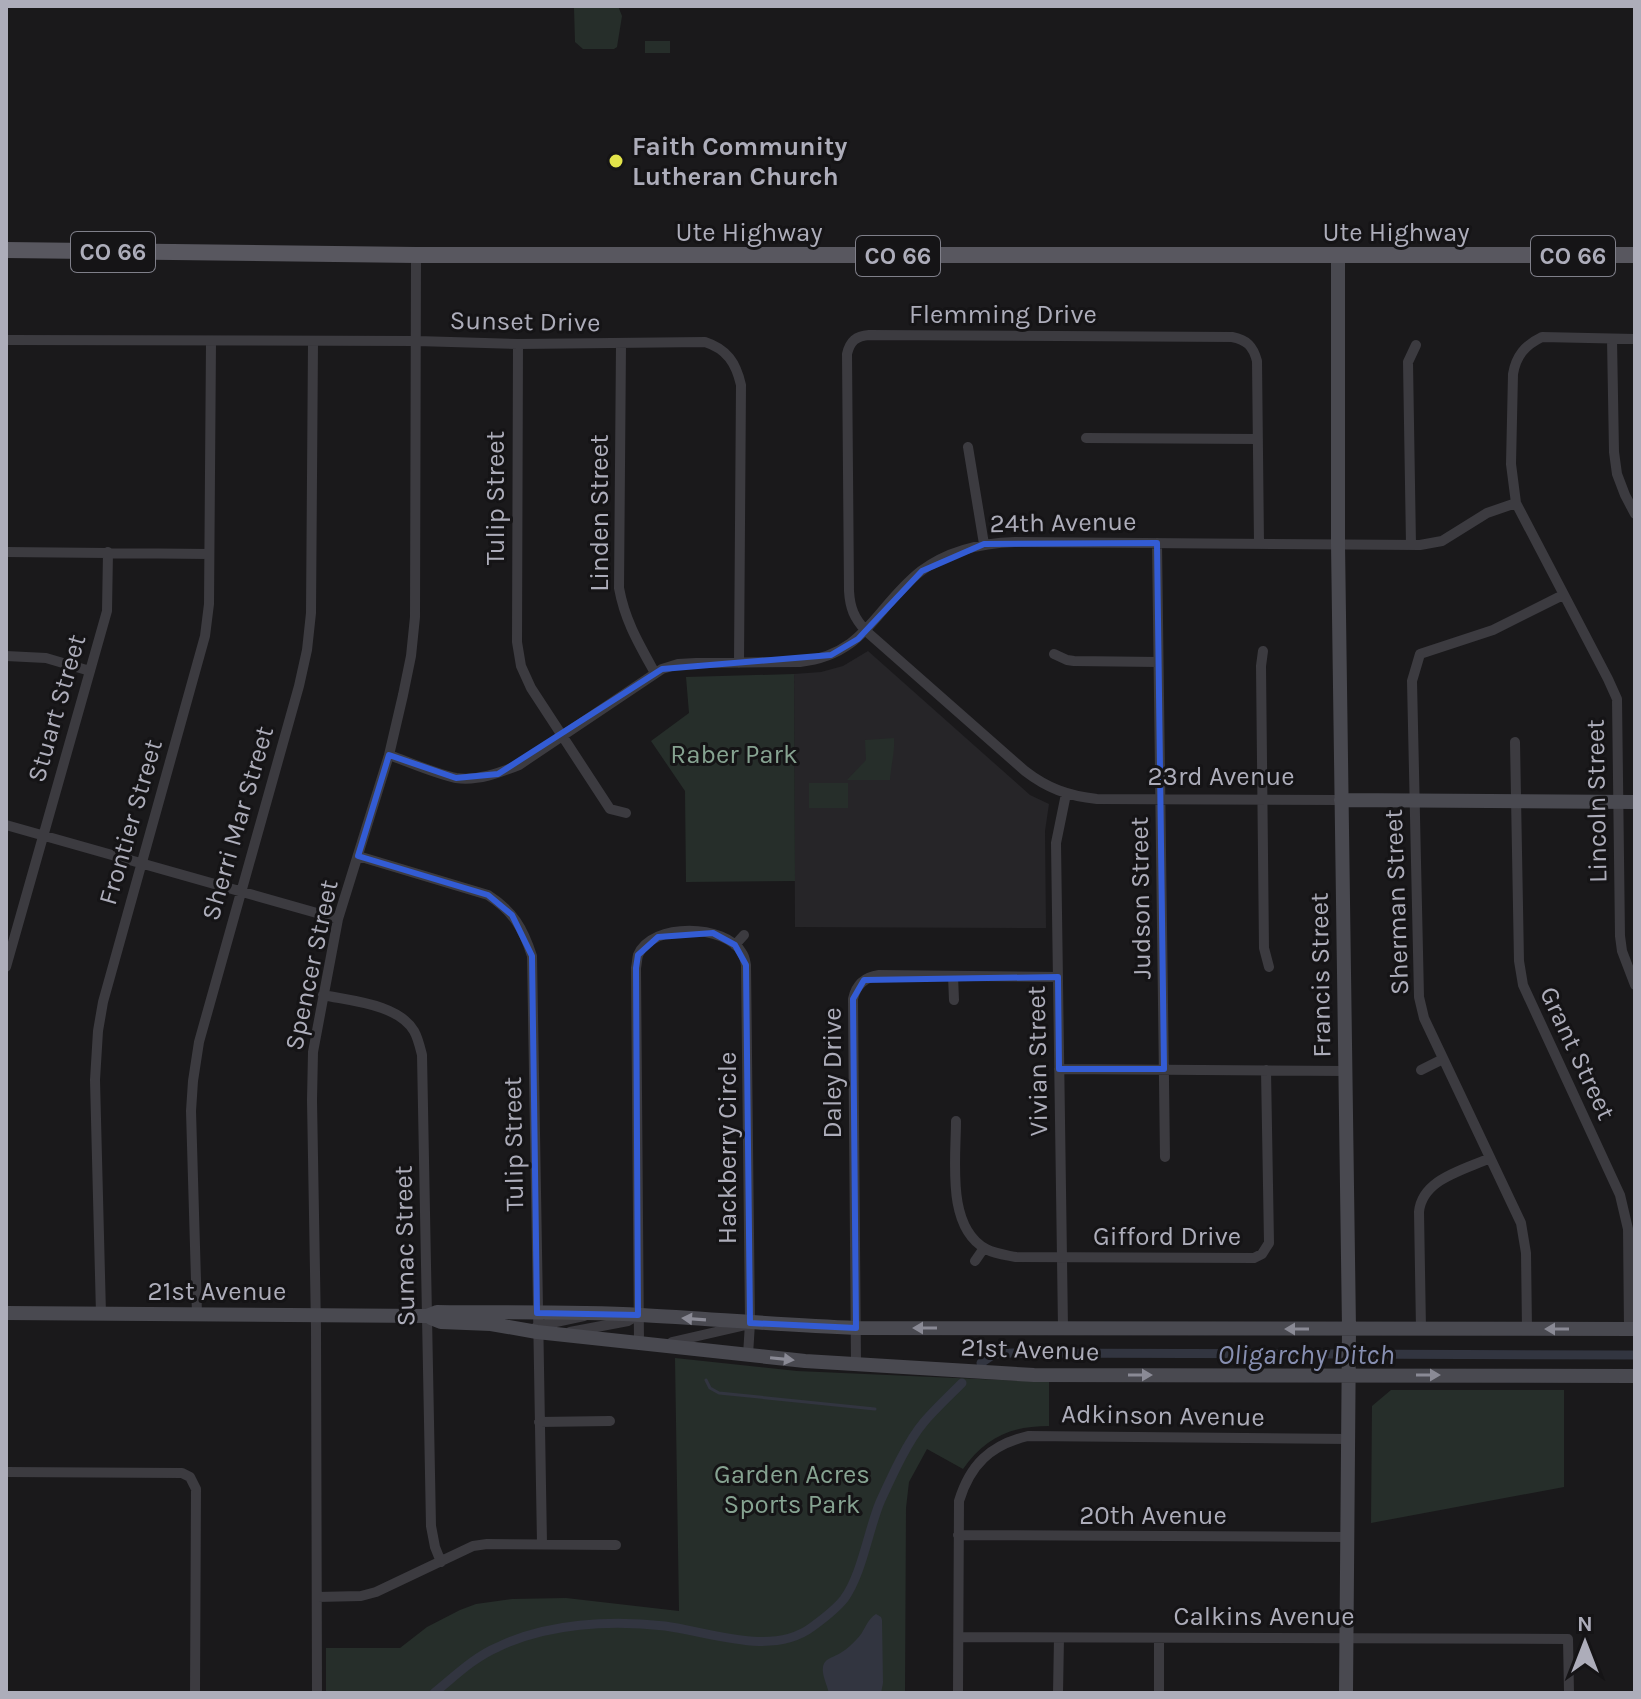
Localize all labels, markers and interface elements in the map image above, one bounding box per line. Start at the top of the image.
place label: Faith Community Lutheran Church [632,131,847,192]
marker: Faith Community Lutheran Church [607,152,625,170]
street label: Ute Highway [675,217,823,248]
street label: Ute Highway [1322,217,1470,248]
road number: CO 66 [71,232,155,272]
road number: CO 66 [856,236,940,276]
road number: CO 66 [1531,236,1615,276]
street label: Flemming Drive [909,299,1097,330]
street label: Sunset Drive [449,305,601,338]
street label: Tulip Street [480,430,511,565]
street label: Linden Street [584,434,615,592]
street label: 24th Avenue [989,506,1137,539]
street label: Stuart Street [21,630,92,786]
street label: Lincoln Street [1580,719,1613,883]
street label: Sherri Mar Street [195,722,280,924]
street label: Frontier Street [92,736,169,908]
park label: Raber Park [670,739,798,770]
street label: 23rd Avenue [1148,761,1294,792]
street label: Sherman Street [1378,808,1415,995]
street label: Judson Street [1124,816,1157,980]
street label: Spencer Street [278,877,345,1053]
street label: Francis Street [1304,892,1337,1058]
street label: Grant Street [1533,982,1622,1125]
street label: Vivian Street [1021,985,1054,1137]
street label: Daley Drive [817,1007,848,1139]
street label: Hackberry Circle [712,1052,743,1244]
street label: Tulip Street [497,1076,530,1212]
street label: Sumac Street [388,1165,421,1327]
street label: Gifford Drive [1093,1221,1241,1252]
street label: 21st Avenue [148,1276,286,1307]
one-way arrow [681,1312,706,1325]
one-way arrow [912,1322,937,1334]
one-way arrow [1284,1323,1309,1335]
one-way arrow [1544,1323,1569,1335]
street label: 21st Avenue [960,1332,1100,1367]
water label: Oligarchy Ditch [1217,1338,1395,1371]
one-way arrow [770,1352,795,1365]
one-way arrow [1128,1369,1153,1381]
one-way arrow [1416,1369,1441,1381]
street label: Adkinson Avenue [1061,1398,1265,1433]
park label: Garden Acres Sports Park [714,1459,870,1520]
street label: 20th Avenue [1079,1500,1227,1531]
street label: Calkins Avenue [1173,1601,1355,1632]
north arrow [1545,1603,1625,1683]
text: N [1577,1611,1593,1637]

